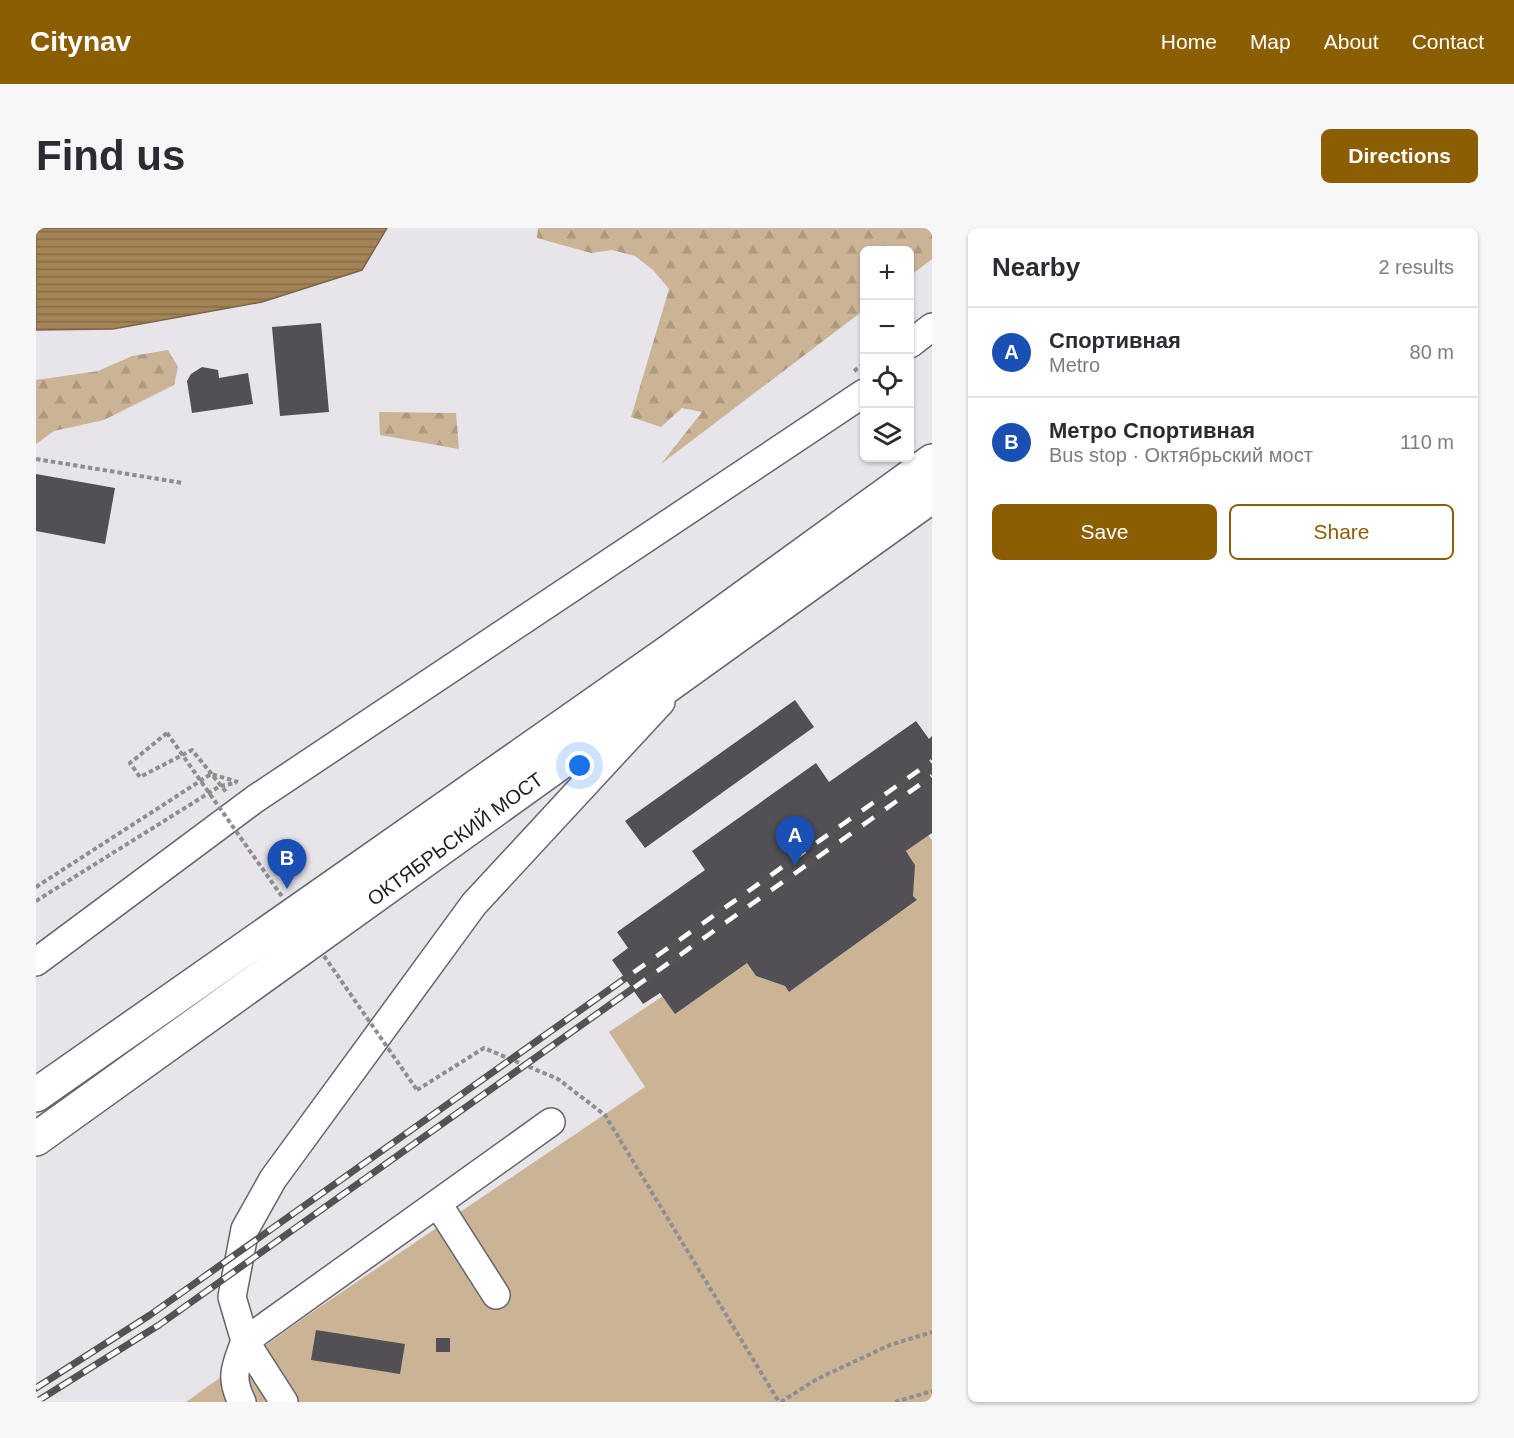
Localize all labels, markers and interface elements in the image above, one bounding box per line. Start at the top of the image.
text: Citynav [30,26,131,57]
text: Home [1161,30,1217,53]
text: Map [1250,30,1291,53]
text: About [1324,30,1379,53]
text: Contact [1412,30,1484,53]
button: Directions [1321,129,1478,183]
text: Find us [36,132,185,179]
map controls [860,246,914,462]
button: + [860,246,914,300]
text: Nearby [992,252,1080,282]
text: 2 results [1378,256,1454,278]
button: − [860,300,914,354]
text: Спортивная [1049,328,1181,353]
text: A [1004,341,1019,363]
text: 80 m [1410,341,1454,363]
button: locate [860,354,914,408]
text: Metro [1049,354,1100,376]
button: layers [860,408,914,462]
text: Метро Спортивная [1049,418,1255,443]
text: B [1004,431,1019,453]
text: 110 m [1400,431,1454,453]
text: Bus stop · Октябрьский мост [1049,444,1313,466]
button: Save [992,504,1217,560]
button: Share [1229,504,1454,560]
your location [565,751,594,780]
street label: ОКТЯБРЬСКИЙ МОСТ [363,767,547,910]
pin: A [776,816,814,866]
pin: B [268,840,306,889]

